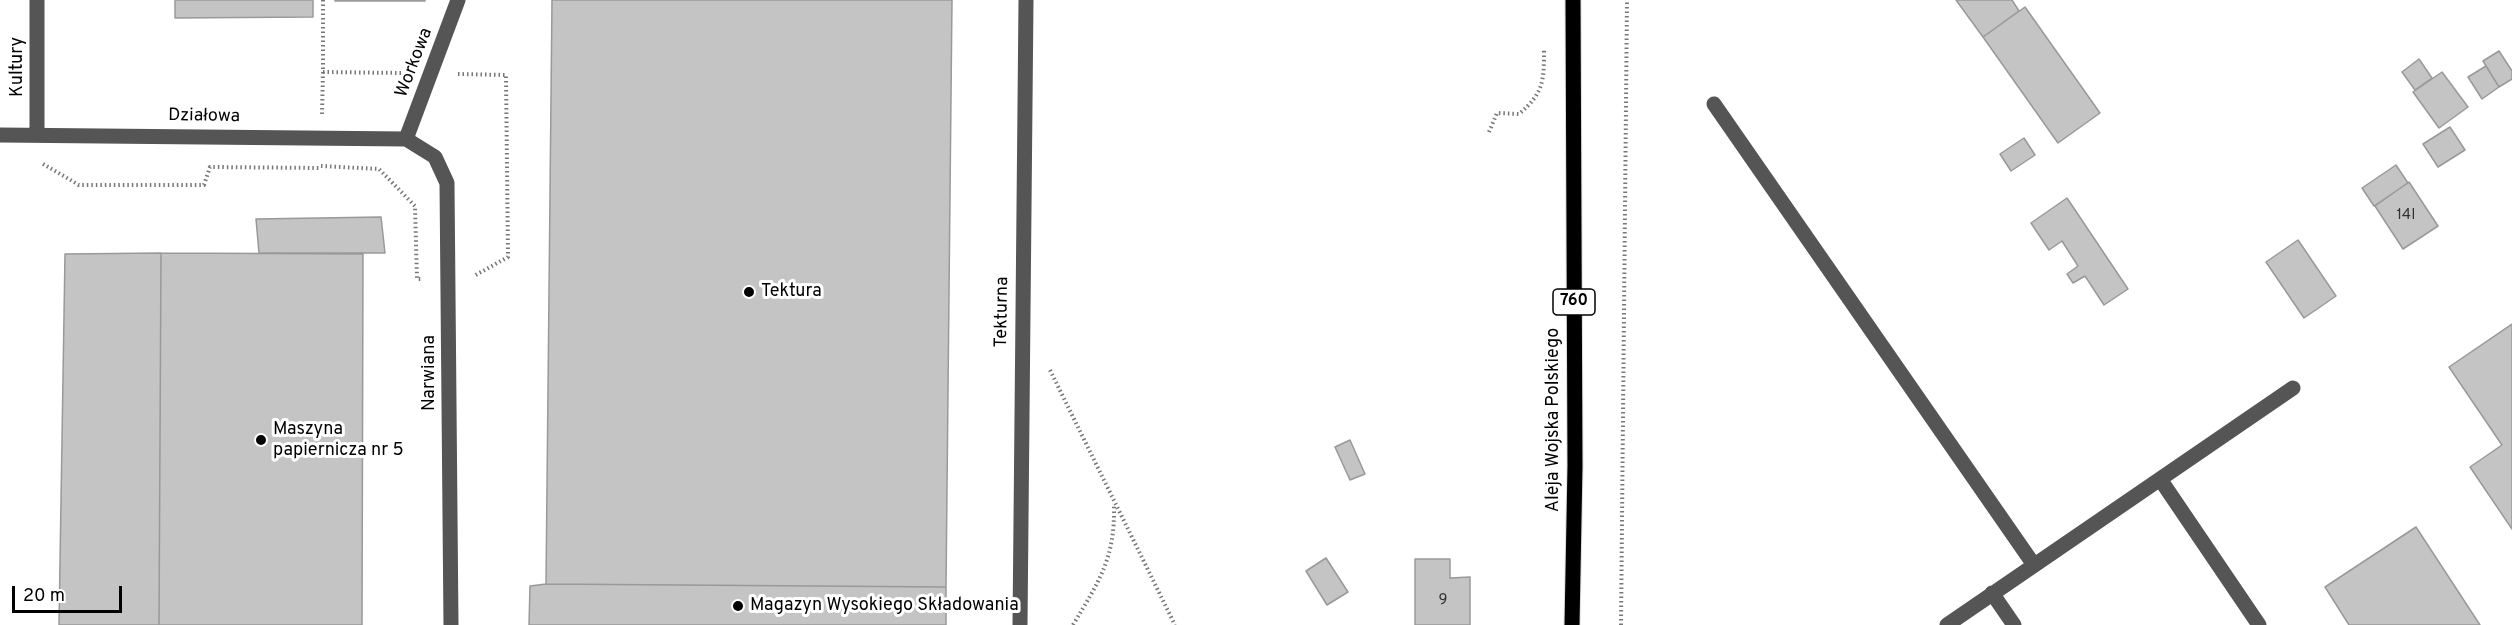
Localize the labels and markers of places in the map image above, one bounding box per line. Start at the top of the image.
place label: Tektura [761,281,822,303]
marker: Tektura [742,285,756,299]
place label: Maszyna papiernicza nr 5 [273,419,404,462]
marker: Maszyna papiernicza nr 5 [254,433,268,447]
place label: Magazyn Wysokiego Składowania [750,595,1019,617]
marker: Magazyn Wysokiego Składowania [731,599,745,613]

